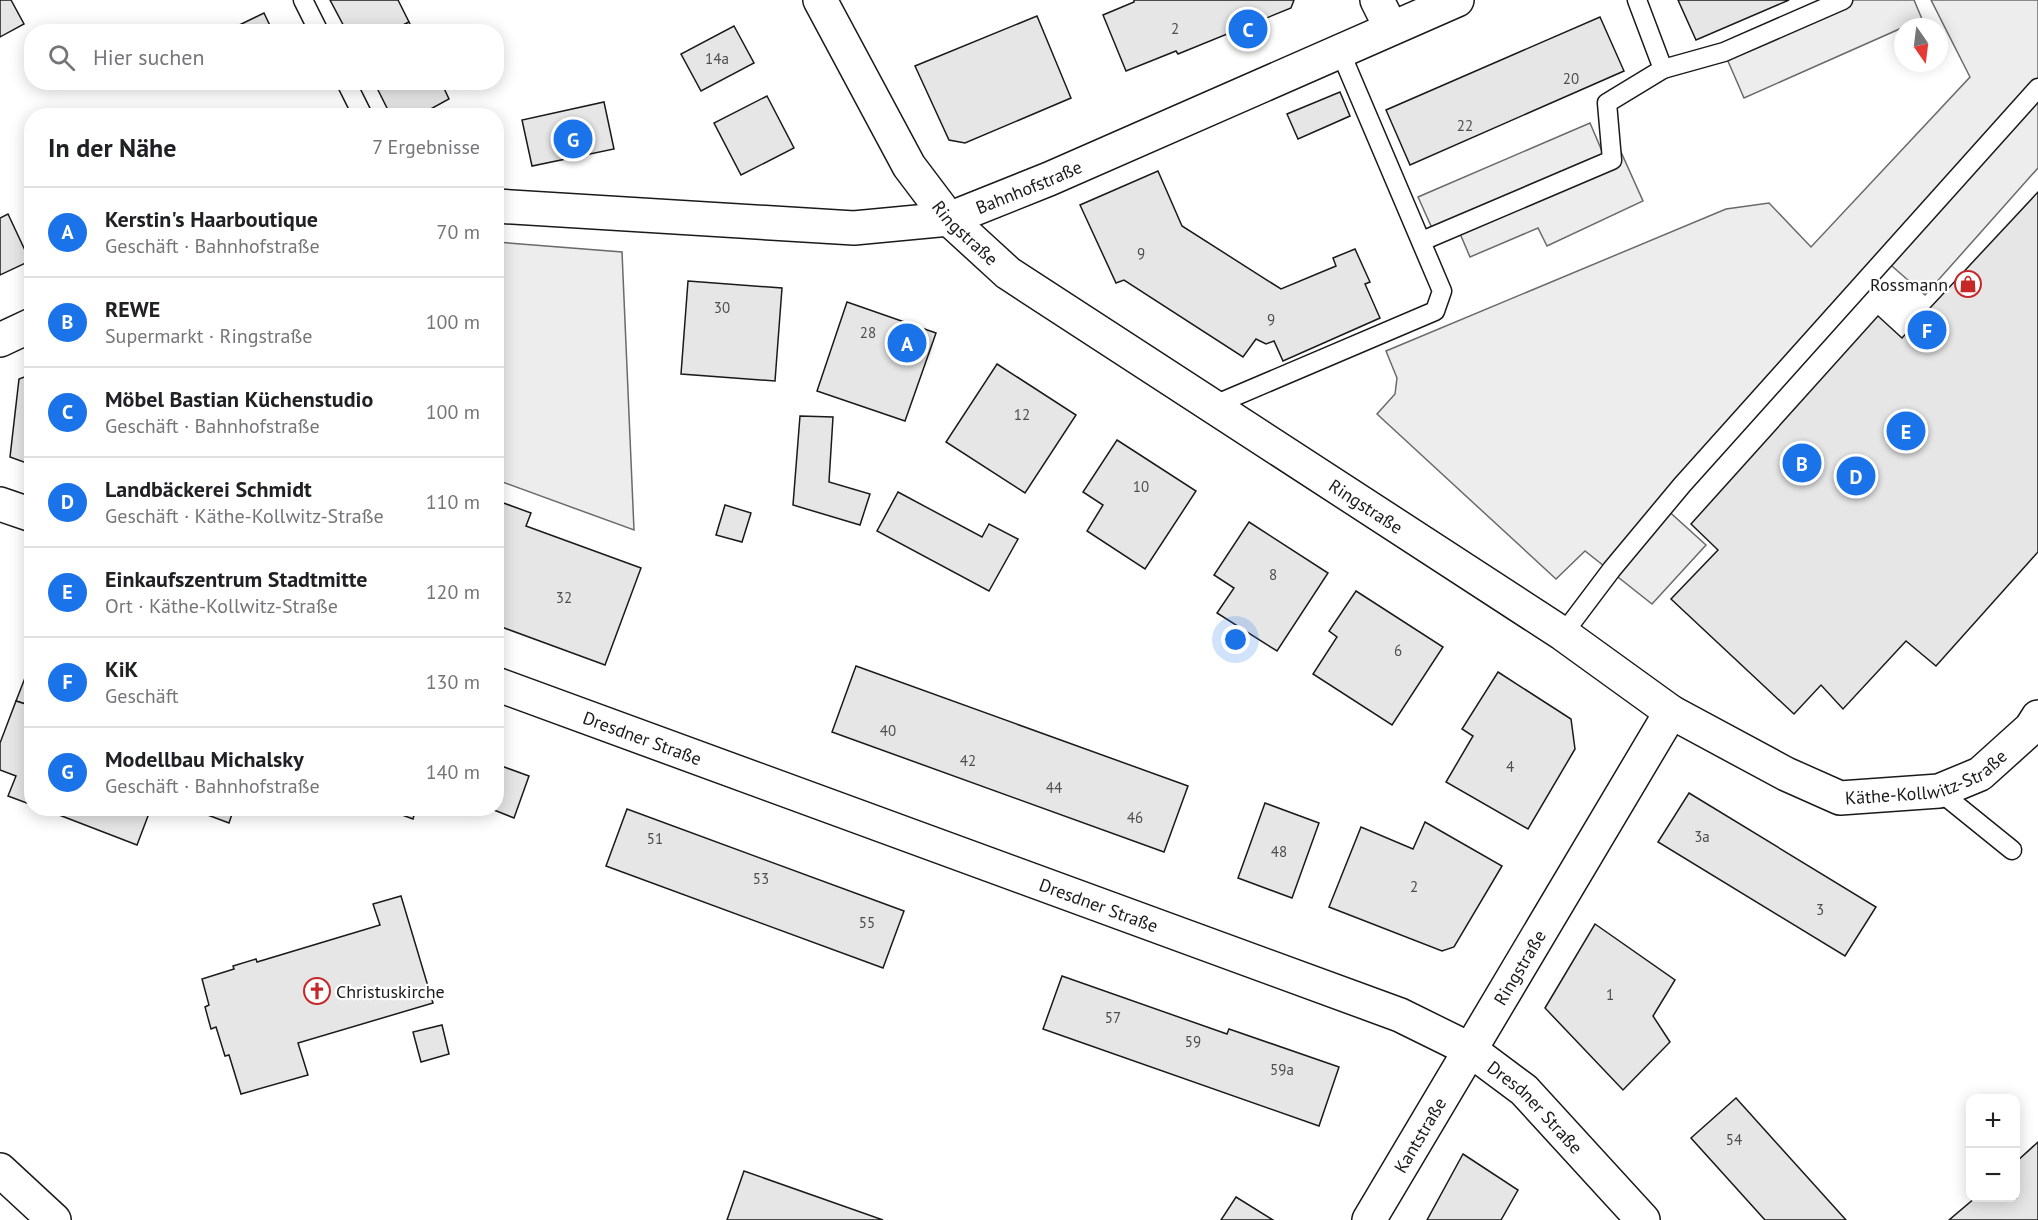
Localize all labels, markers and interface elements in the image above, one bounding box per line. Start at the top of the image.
pin: C [1228,6,1268,51]
north arrow [1894,18,1948,72]
house number: 2 [1171,19,1179,38]
search box [24,24,504,90]
icon: search [45,41,78,74]
text: Hier suchen [93,43,205,71]
house number: 14a [705,49,729,68]
house number: 20 [1563,69,1579,88]
pin: G [554,116,592,162]
house number: 22 [1457,116,1473,135]
text: In der Nähe [48,131,176,164]
text: 7 Ergebnisse [372,134,480,160]
street label: Bahnhofstraße [972,155,1085,219]
street label: Ringstraße [927,196,1003,270]
text: Kerstin's Haarboutique [105,205,318,233]
text: A [61,219,74,245]
text: 70 m [437,219,480,245]
text: Geschäft · Bahnhofstraße [105,233,320,259]
house number: 9 [1137,244,1145,263]
shop icon: Rossmann [1953,269,1983,299]
place label: Rossmann [1870,273,1948,296]
text: REWE [105,295,160,323]
house number: 30 [714,298,730,317]
pin: F [1908,308,1946,352]
text: B [62,309,73,335]
text: 100 m [426,309,480,335]
house number: 9 [1267,310,1275,329]
pin: A [888,320,926,366]
text: Supermarkt · Ringstraße [105,323,312,349]
house number: 28 [860,323,876,342]
text: Möbel Bastian Küchenstudio [105,385,373,413]
text: C [62,399,73,425]
text: 100 m [426,399,480,425]
house number: 12 [1014,405,1030,424]
pin: E [1886,408,1926,454]
text: Geschäft · Bahnhofstraße [105,413,320,439]
pin: B [1782,440,1822,486]
pin: D [1836,454,1876,498]
street label: Ringstraße [1325,474,1407,538]
text: Landbäckerei Schmidt [105,475,312,503]
house number: 10 [1133,477,1149,496]
text: D [61,489,74,515]
text: 110 m [426,489,480,515]
text: Geschäft · Käthe-Kollwitz-Straße [105,503,384,529]
text: Einkaufszentrum Stadtmitte [105,565,368,593]
house number: 8 [1269,565,1277,584]
text: E [62,579,73,605]
text: 120 m [426,579,480,605]
house number: 32 [556,588,572,607]
text: Ort · Käthe-Kollwitz-Straße [105,593,338,619]
your location [1221,625,1250,654]
house number: 6 [1394,641,1402,660]
text: KiK [105,655,138,683]
text: F [62,669,73,695]
text: 130 m [426,669,480,695]
text: Geschäft [105,683,179,709]
street label: Dresdner Straße [580,705,705,770]
house number: 40 [880,721,896,740]
street label: Käthe-Kollwitz-Straße [1844,744,2011,809]
text: Modellbau Michalsky [105,745,304,773]
house number: 42 [960,751,976,770]
house number: 4 [1506,757,1514,776]
text: G [61,759,74,785]
text: 140 m [426,759,480,785]
text: Geschäft · Bahnhofstraße [105,773,320,799]
house number: 44 [1046,778,1062,797]
house number: 46 [1127,808,1143,827]
house number: 3a [1694,827,1710,846]
house number: 51 [647,829,663,848]
house number: 48 [1271,842,1287,861]
house number: 53 [753,869,769,888]
street label: Dresdner Straße [1036,872,1161,937]
house number: 2 [1410,877,1418,896]
house number: 3 [1816,900,1824,919]
house number: 55 [859,913,875,932]
street label: Ringstraße [1488,925,1550,1009]
church icon: Christuskirche [302,976,332,1006]
place label: Christuskirche [336,980,445,1003]
house number: 1 [1606,985,1614,1004]
house number: 57 [1105,1008,1121,1027]
house number: 59 [1185,1032,1201,1051]
street label: Dresdner Straße [1483,1055,1588,1158]
house number: 59a [1270,1060,1294,1079]
street label: Kantstraße [1388,1093,1451,1177]
map controls [1966,1094,2020,1202]
button: + [1966,1094,2020,1148]
house number: 54 [1726,1130,1742,1149]
button: − [1966,1148,2020,1202]

